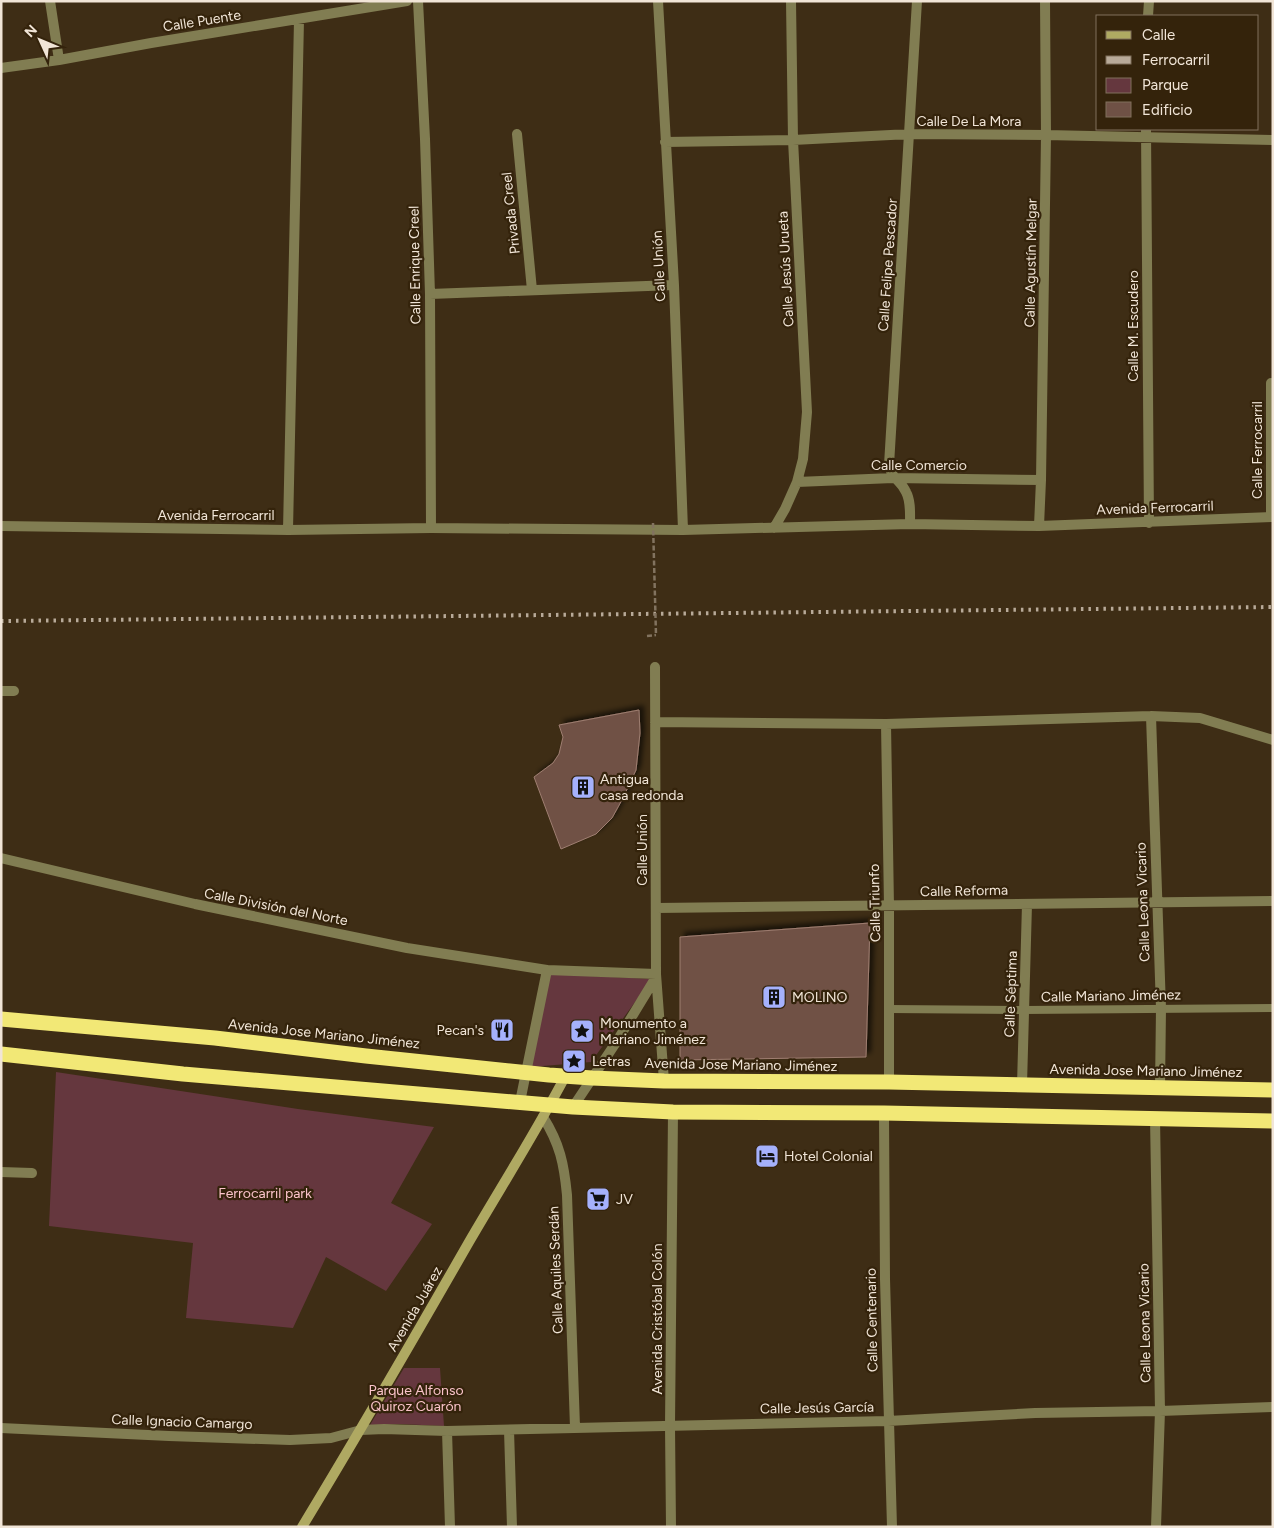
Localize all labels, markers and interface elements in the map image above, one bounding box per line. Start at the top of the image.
street label: Calle Puente [162,6,243,36]
north arrow [15,15,65,65]
legend [1096,15,1259,130]
text: N [21,22,41,41]
text: Calle [1142,26,1175,44]
text: Ferrocarril [1142,51,1210,69]
text: Parque [1142,76,1189,94]
text: Edificio [1142,101,1193,119]
street label: Calle De La Mora [917,113,1021,130]
street label: Privada Creel [498,171,524,255]
street label: Calle Felipe Pescador [875,198,901,332]
street label: Calle Agustín Melgar [1021,198,1041,328]
street label: Calle Enrique Creel [405,205,425,325]
street label: Calle Jesús Urueta [774,211,798,327]
street label: Calle Unión [649,230,669,302]
street label: Calle M. Escudero [1125,270,1142,382]
street label: Calle Ferrocarril [1249,401,1266,499]
street label: Calle Comercio [871,457,967,474]
street label: Avenida Ferrocarril [1096,497,1214,519]
street label: Avenida Ferrocarril [157,507,275,524]
place label: Antigua casa redonda [600,771,684,804]
building icon: Antigua casa redonda [570,774,596,800]
street label: Calle Unión [634,814,651,886]
street label: Calle Leona Vicario [1132,842,1154,962]
street label: Calle Triunfo [866,864,884,942]
street label: Calle Reforma [920,882,1008,900]
street label: Calle División del Norte [203,885,350,929]
street label: Calle Séptima [1001,950,1021,1038]
building icon: MOLINO [761,984,787,1010]
street label: Calle Mariano Jiménez [1041,986,1181,1006]
place label: MOLINO [792,989,848,1006]
street label: Avenida Jose Mariano Jiménez [227,1015,421,1053]
place label: Monumento a Mariano Jiménez [600,1015,706,1048]
restaurant icon: Pecan's [489,1017,515,1043]
place icon: Monumento a Mariano Jiménez [569,1018,595,1044]
place label: Pecan's [437,1022,484,1039]
place icon: Letras [561,1048,587,1074]
place label: Letras [592,1053,631,1070]
street label: Avenida Jose Mariano Jiménez [644,1055,838,1075]
street label: Avenida Jose Mariano Jiménez [1049,1061,1243,1081]
hotel icon: Hotel Colonial [754,1143,780,1169]
place label: Hotel Colonial [784,1148,873,1165]
park label: Ferrocarril park [218,1185,312,1202]
supermarket icon: JV [585,1186,611,1212]
place label: JV [616,1191,633,1208]
street label: Calle Aquiles Serdán [545,1206,567,1334]
street label: Avenida Cristóbal Colón [649,1243,666,1395]
street label: Avenida Juárez [384,1263,446,1355]
street label: Calle Leona Vicario [1135,1263,1155,1383]
street label: Calle Centenario [863,1268,881,1372]
park label: Parque Alfonso Quiroz Cuarón [368,1382,464,1415]
street label: Calle Jesús García [760,1399,874,1417]
street label: Calle Ignacio Camargo [111,1411,253,1433]

